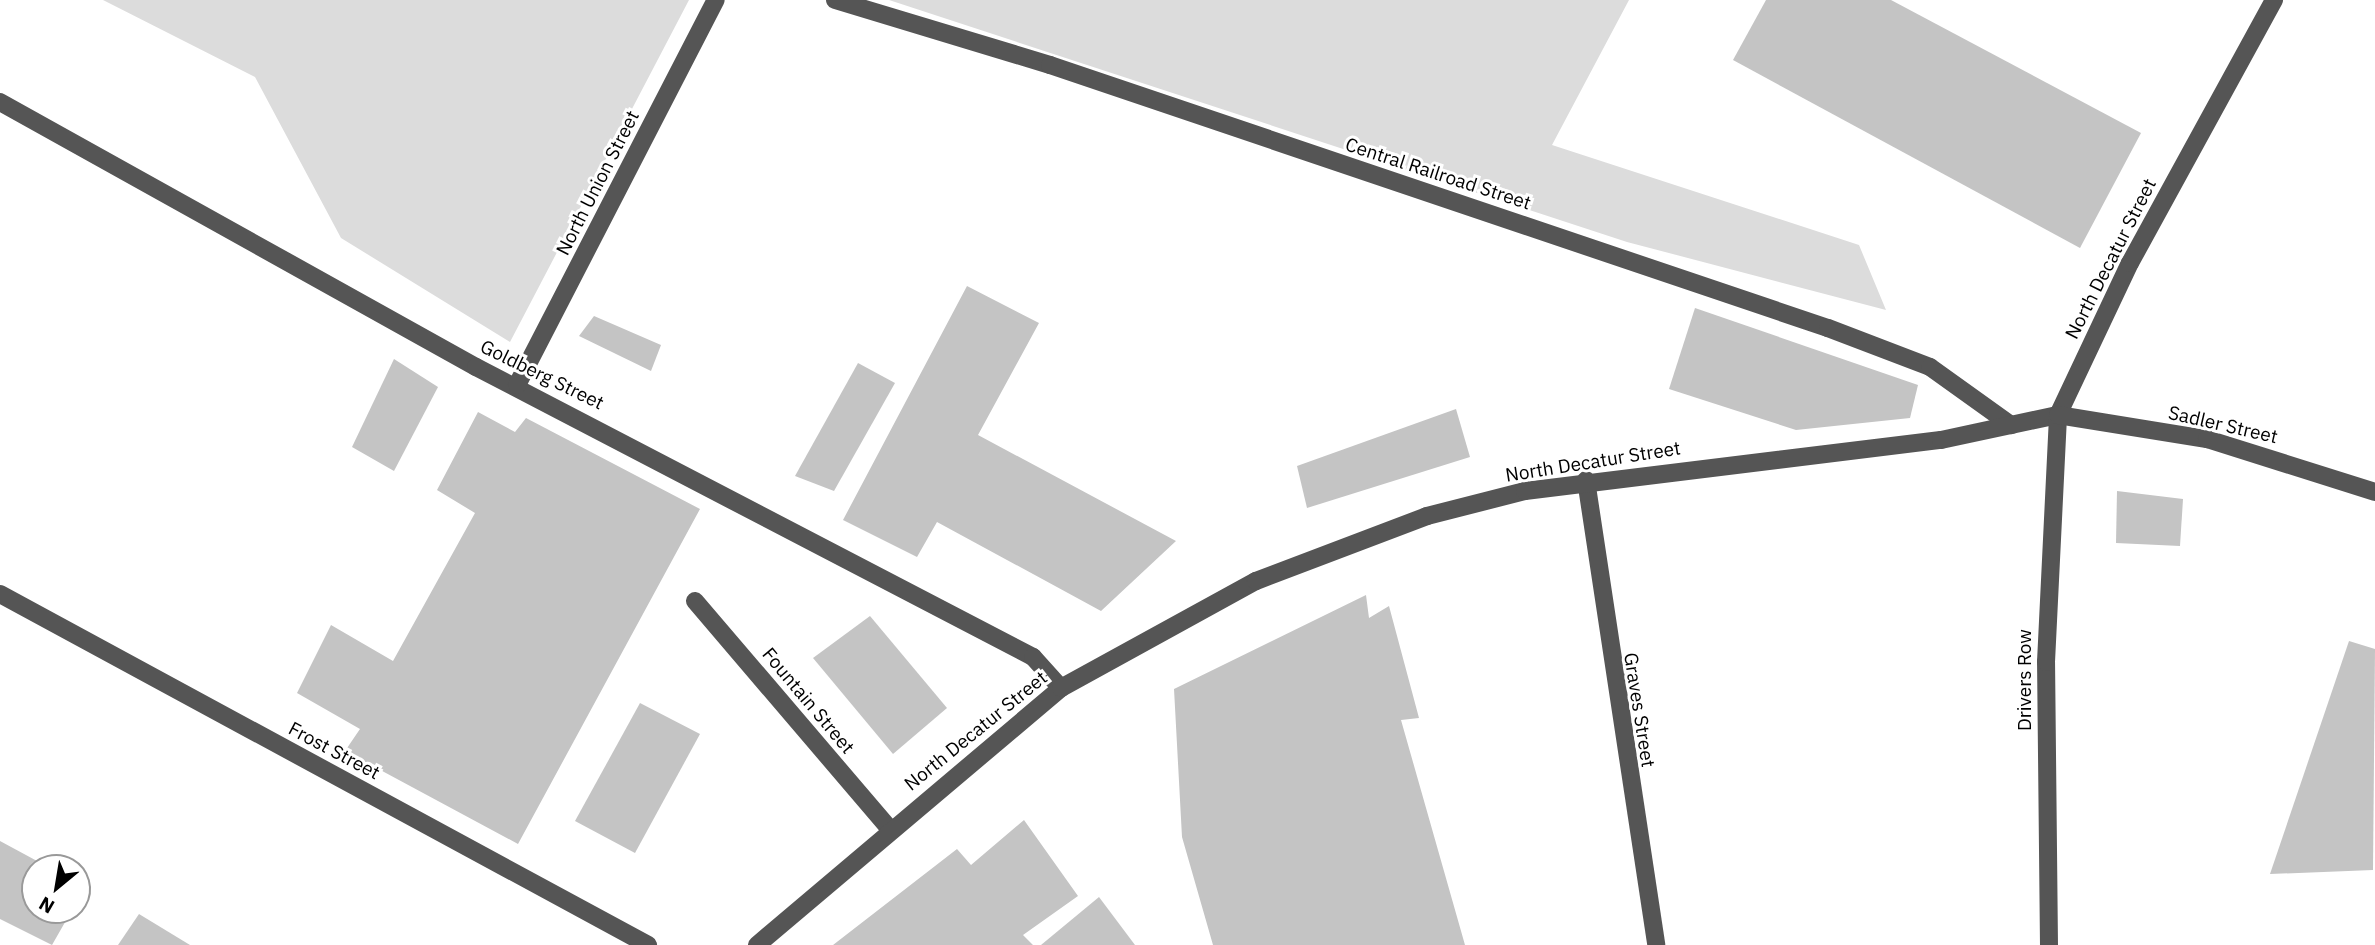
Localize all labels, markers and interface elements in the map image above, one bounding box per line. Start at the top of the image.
street label: North Union Street [552,107,644,259]
street label: Central Railroad Street [1342,133,1534,215]
street label: North Decatur Street [2061,175,2161,343]
street label: Goldberg Street [476,335,608,415]
street label: Sadler Street [2166,401,2280,449]
street label: North Decatur Street [1504,437,1682,487]
street label: Drivers Row [2014,629,2036,731]
street label: Fountain Street [757,643,859,759]
street label: Graves Street [1619,651,1659,769]
street label: North Decatur Street [900,666,1052,796]
street label: Frost Street [284,717,384,785]
north arrow [21,854,91,924]
text: N [35,892,58,919]

